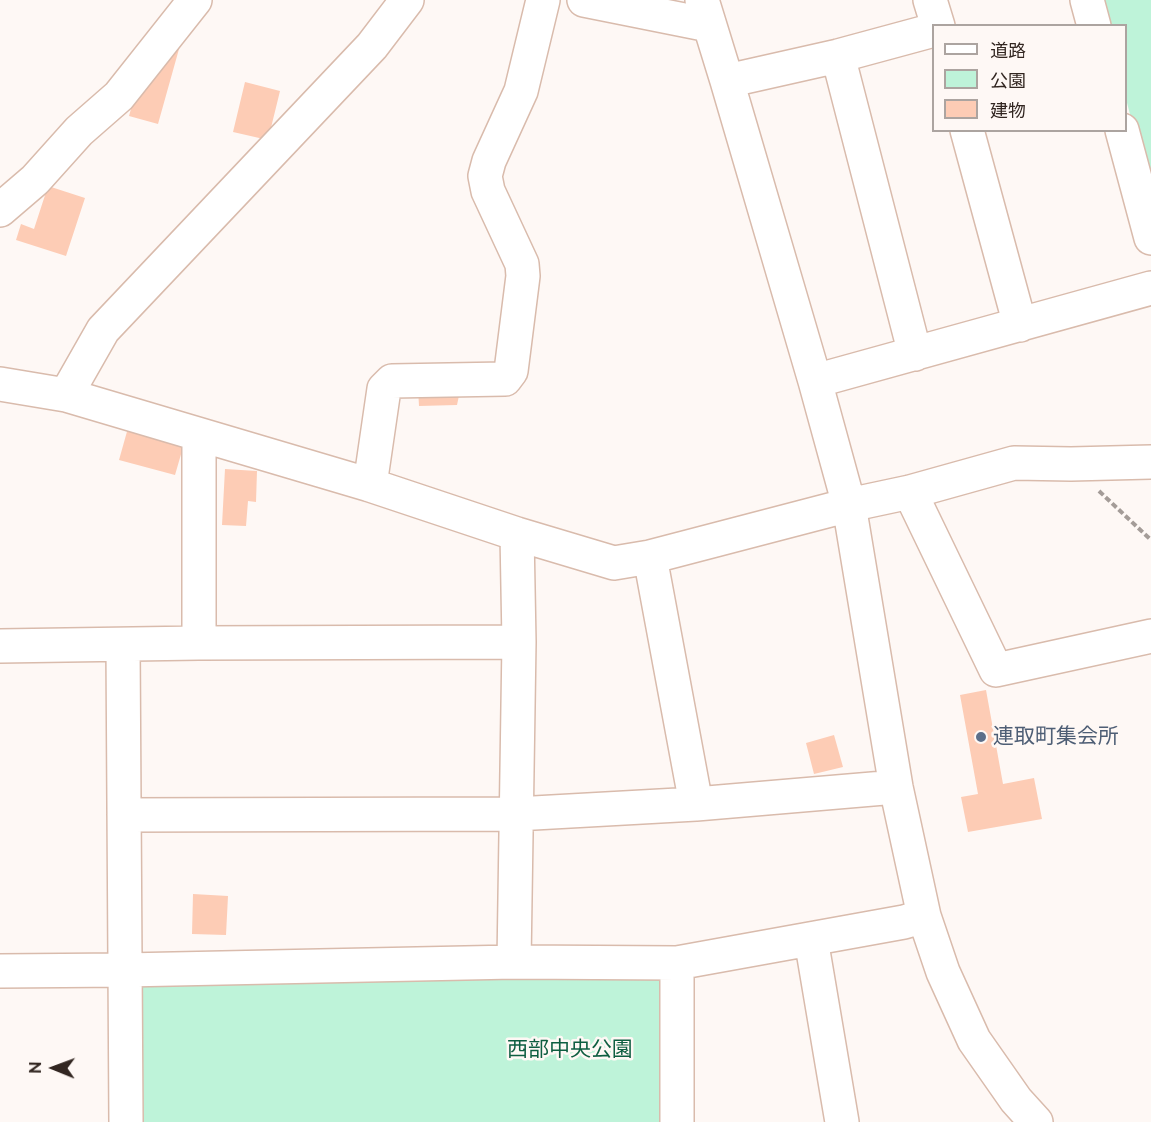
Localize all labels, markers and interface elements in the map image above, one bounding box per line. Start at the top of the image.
legend [932,24,1127,132]
text: 道路 [990,40,1026,61]
text: 公園 [990,70,1026,91]
text: 建物 [990,100,1026,121]
place label: 連取町集会所 [993,724,1119,750]
marker: 連取町集会所 [974,730,988,744]
park label: 西部中央公園 [507,1037,633,1063]
north arrow [24,1038,84,1098]
text: N [26,1061,45,1074]

